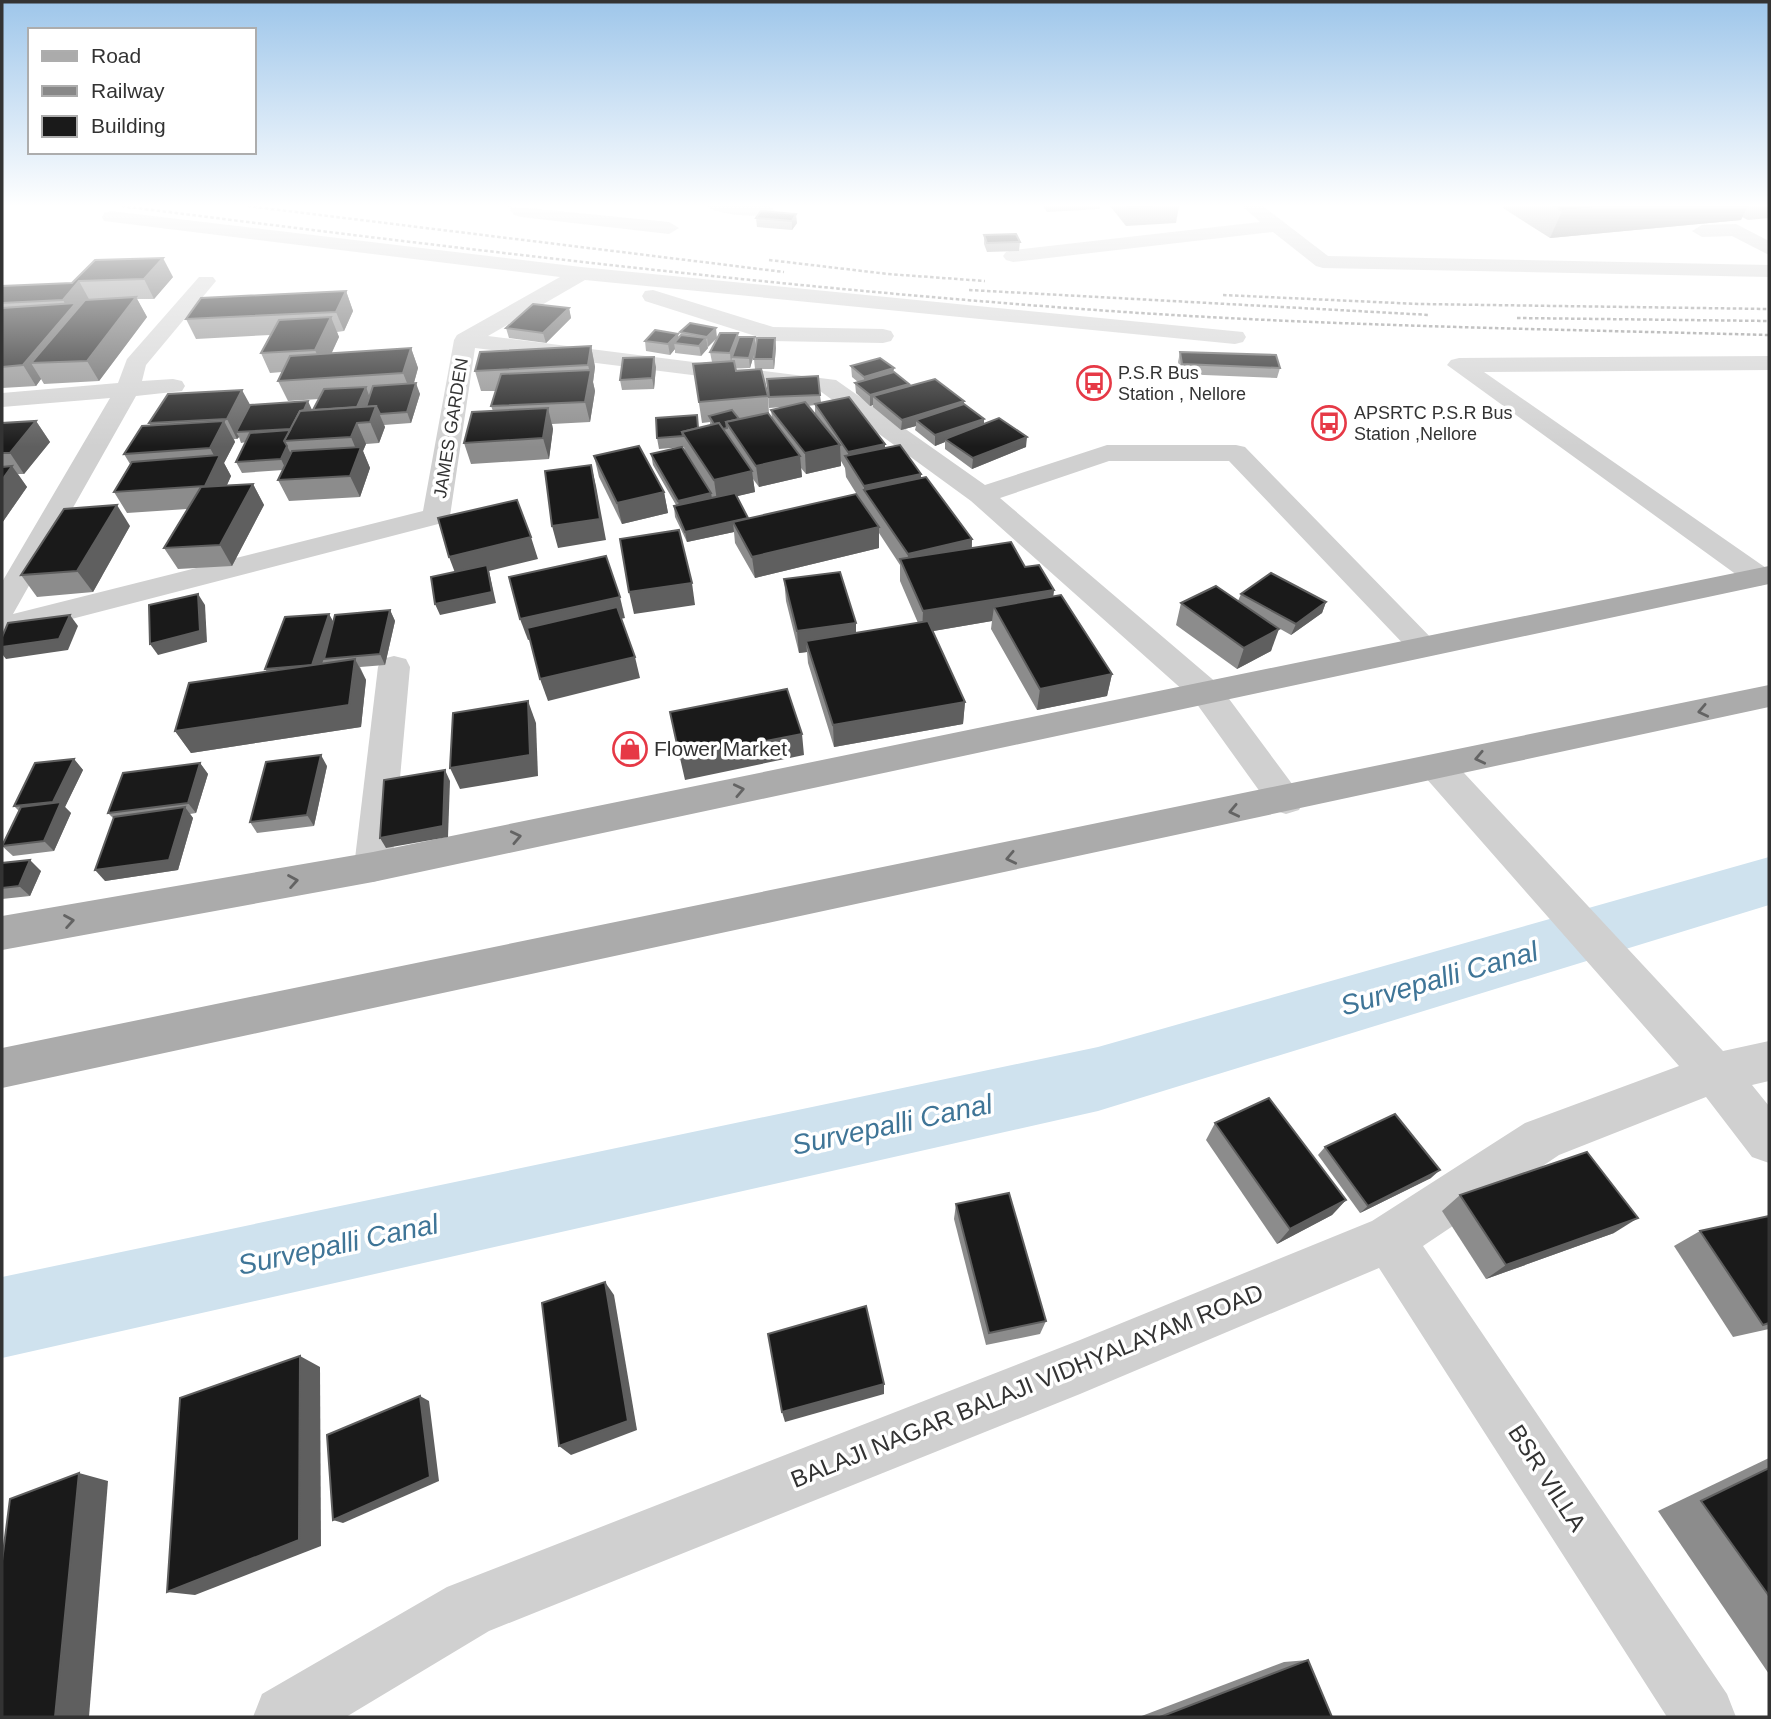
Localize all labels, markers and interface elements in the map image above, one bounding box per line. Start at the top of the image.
legend [28,28,256,154]
text: Road [91,44,141,67]
text: Railway [91,79,165,102]
text: Building [91,114,166,137]
street label: JAMES GARDEN [430,356,472,500]
place label: P.S.R Bus Station , Nellore [1118,363,1246,404]
bus stop icon: P.S.R Bus Station , Nellore [1075,364,1113,402]
place label: APSRTC P.S.R Bus Station ,Nellore [1354,403,1512,444]
bus stop icon: APSRTC P.S.R Bus Station ,Nellore [1310,404,1348,442]
one-way arrow [1697,702,1709,717]
shop icon: Flower Market [611,730,649,768]
place label: Flower Market [654,737,787,760]
one-way arrow [1474,750,1486,765]
one-way arrow [733,783,745,798]
one-way arrow [1228,803,1240,818]
one-way arrow [510,830,522,845]
one-way arrow [1005,849,1017,864]
one-way arrow [287,874,299,889]
one-way arrow [63,914,75,929]
water label: Survepalli Canal [1337,935,1542,1021]
water label: Survepalli Canal [789,1088,996,1161]
water label: Survepalli Canal [235,1208,442,1281]
street label: BALAJI NAGAR BALAJI VIDHYALAYAM ROAD [787,1278,1267,1493]
street label: BSR VILLA [1503,1419,1592,1536]

